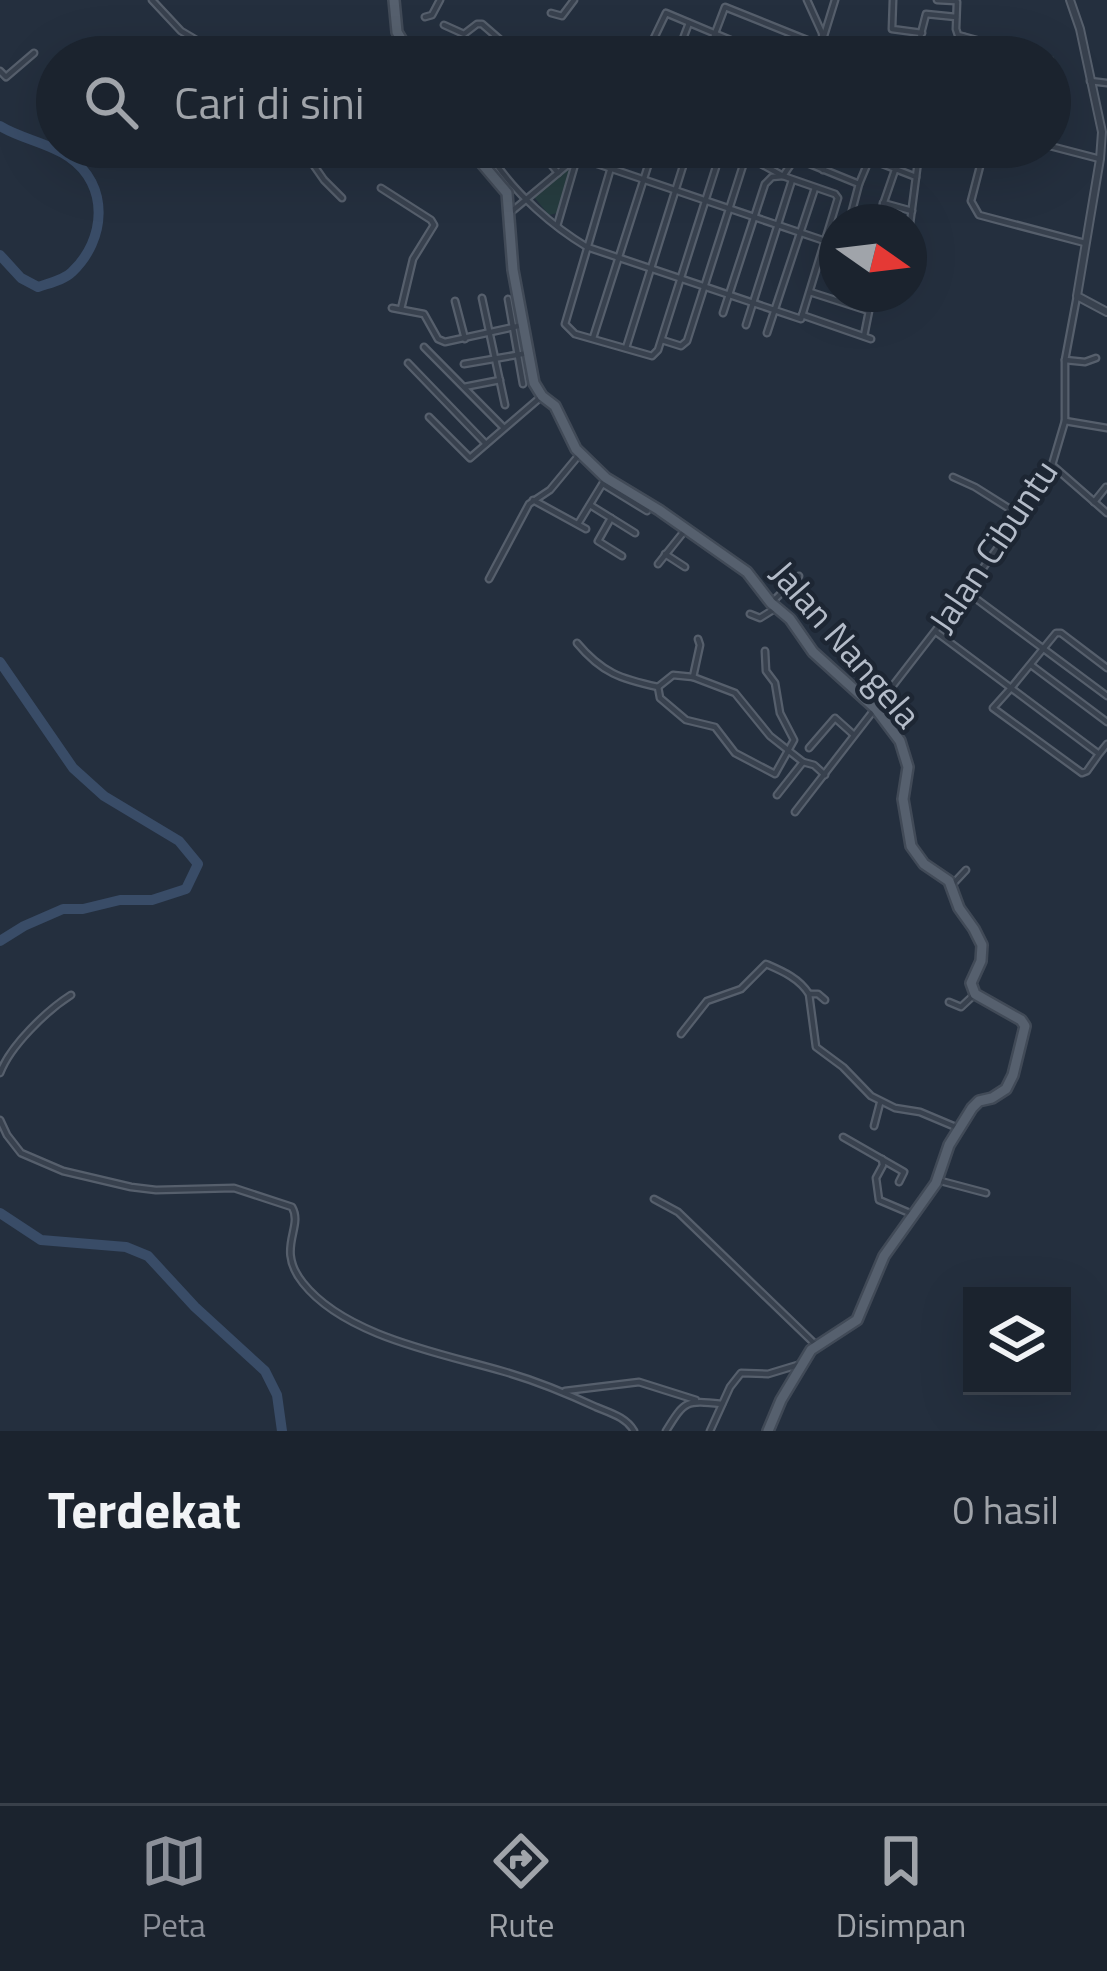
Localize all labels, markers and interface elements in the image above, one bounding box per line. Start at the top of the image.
search box [36,36,1071,168]
text: Cari di sini [174,68,365,136]
icon: search [78,69,144,135]
north arrow [819,204,927,312]
street label: Jalan Cibuntu [914,448,1071,643]
street label: Jalan Nangela [758,548,935,740]
map controls [963,1287,1071,1395]
button: layers [963,1287,1071,1395]
text: Terdekat [48,1470,241,1548]
text: 0 hasil [952,1480,1059,1539]
tab: Peta [141,1828,207,1950]
tab: Rute [488,1828,554,1950]
tab: Disimpan [836,1828,966,1950]

